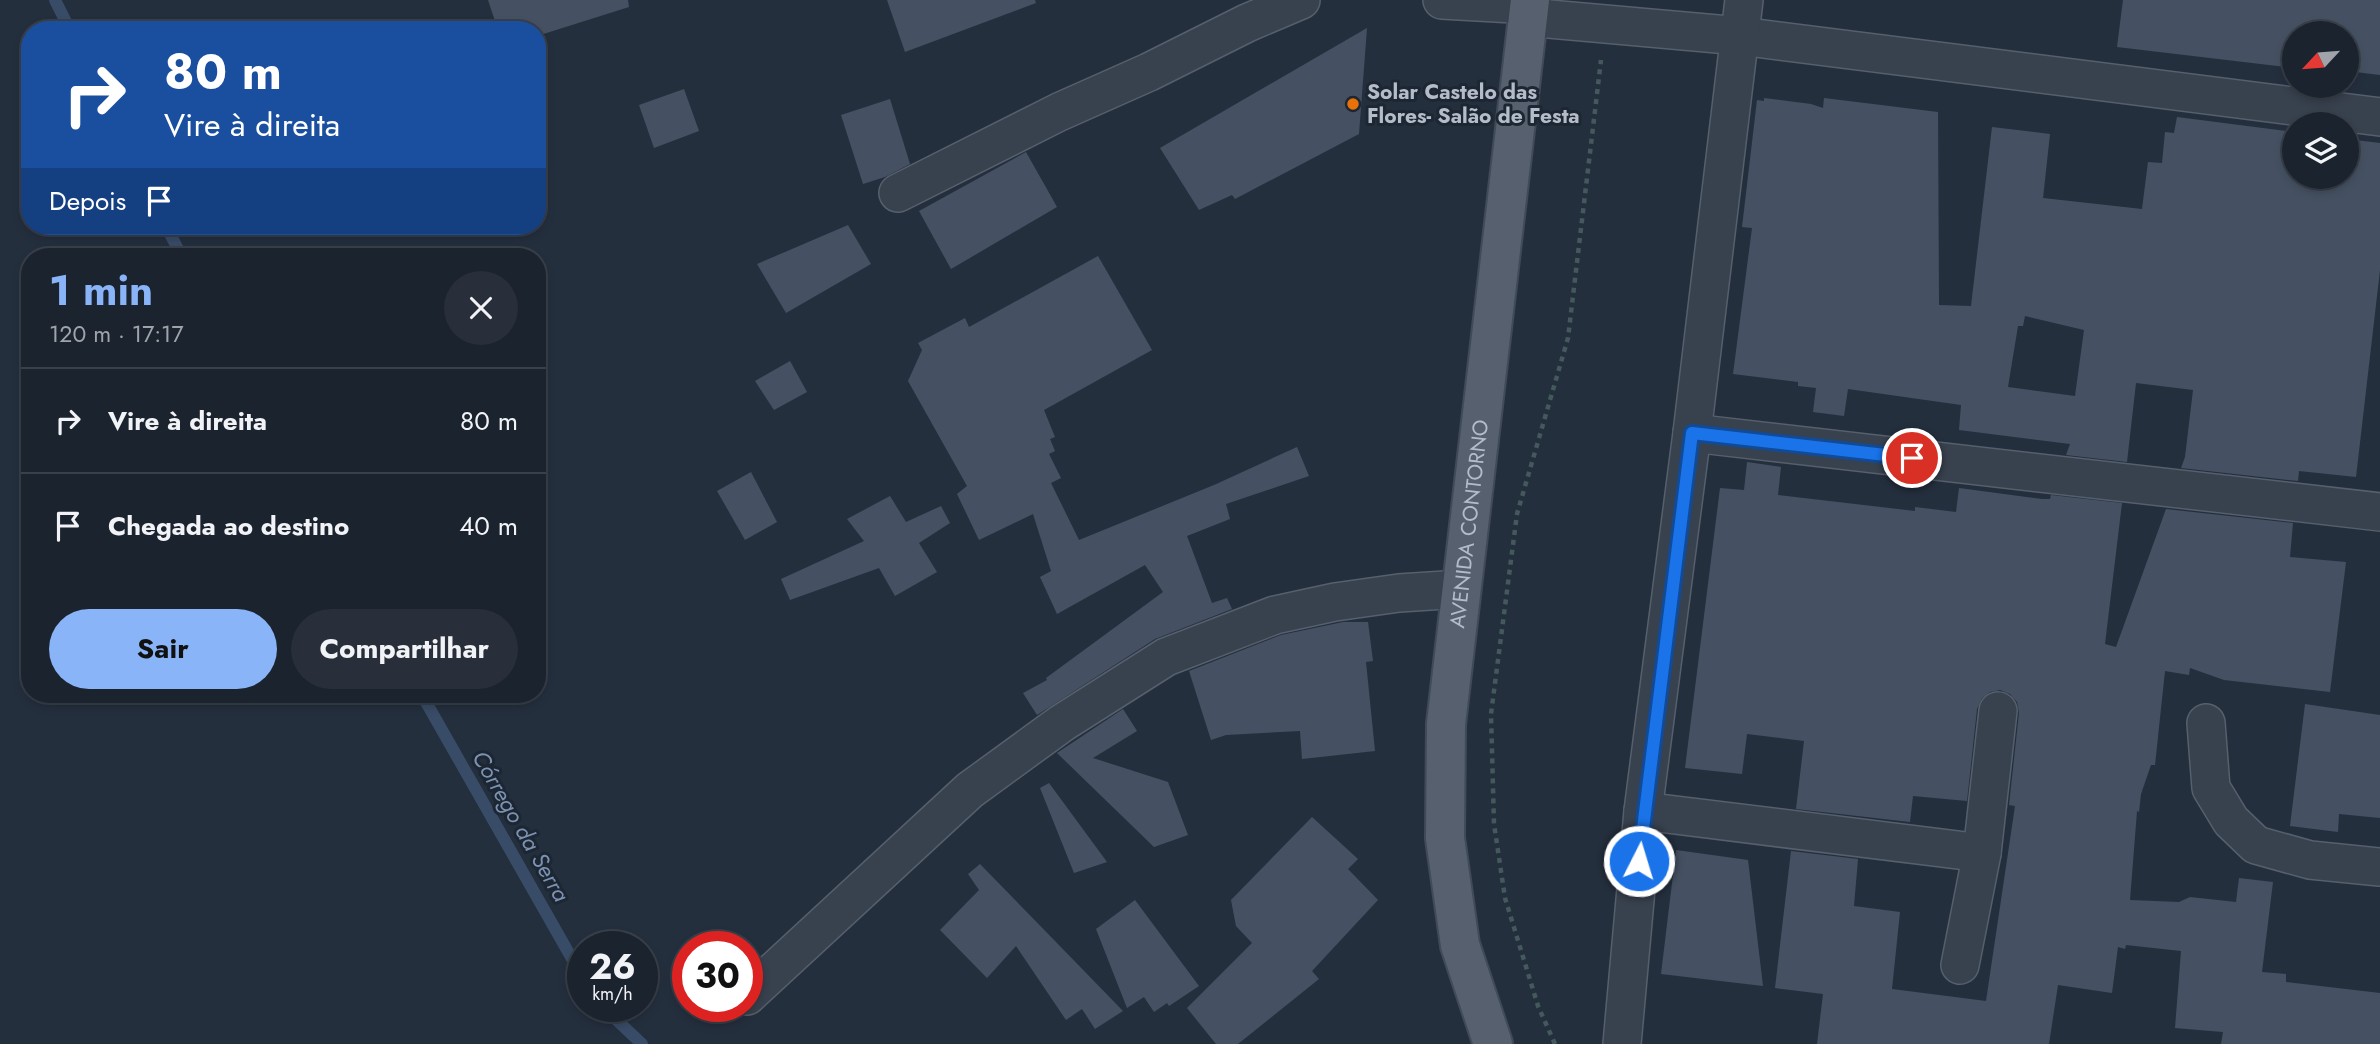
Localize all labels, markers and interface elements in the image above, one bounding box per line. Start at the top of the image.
north arrow [2282,21,2359,98]
map controls [2282,21,2359,189]
text: 80 m [164,37,282,107]
icon: right [49,49,140,140]
place label: Solar Castelo das Flores- Salão de Festa [1367,77,1580,131]
marker: Solar Castelo das Flores- Salão de Festa [1345,96,1361,112]
text: Vire à direita [164,102,340,148]
button: layers [2282,112,2359,189]
text: Depois [49,182,126,220]
icon: arrive [140,182,178,220]
text: 1 min [49,260,153,321]
button: close [444,271,518,345]
text: 120 m · 17:17 [49,317,184,351]
icon: right [49,402,87,440]
text: Vire à direita [108,402,267,440]
text: 80 m [460,402,518,440]
street label: AVENIDA CONTORNO [1442,418,1496,630]
pin [1882,428,1942,488]
icon: arrive [1893,439,1931,477]
icon: arrive [49,507,87,545]
text: Chegada ao destino [108,507,349,545]
text: 40 m [459,507,518,545]
button: Sair [49,609,277,689]
button: Compartilhar [291,609,518,689]
water label: Córrego da Serra [464,744,578,908]
position arrow [1602,824,1676,898]
speed limit sign: 30 [672,931,763,1022]
text: 26 [589,942,636,992]
text: km/h [592,981,633,1007]

